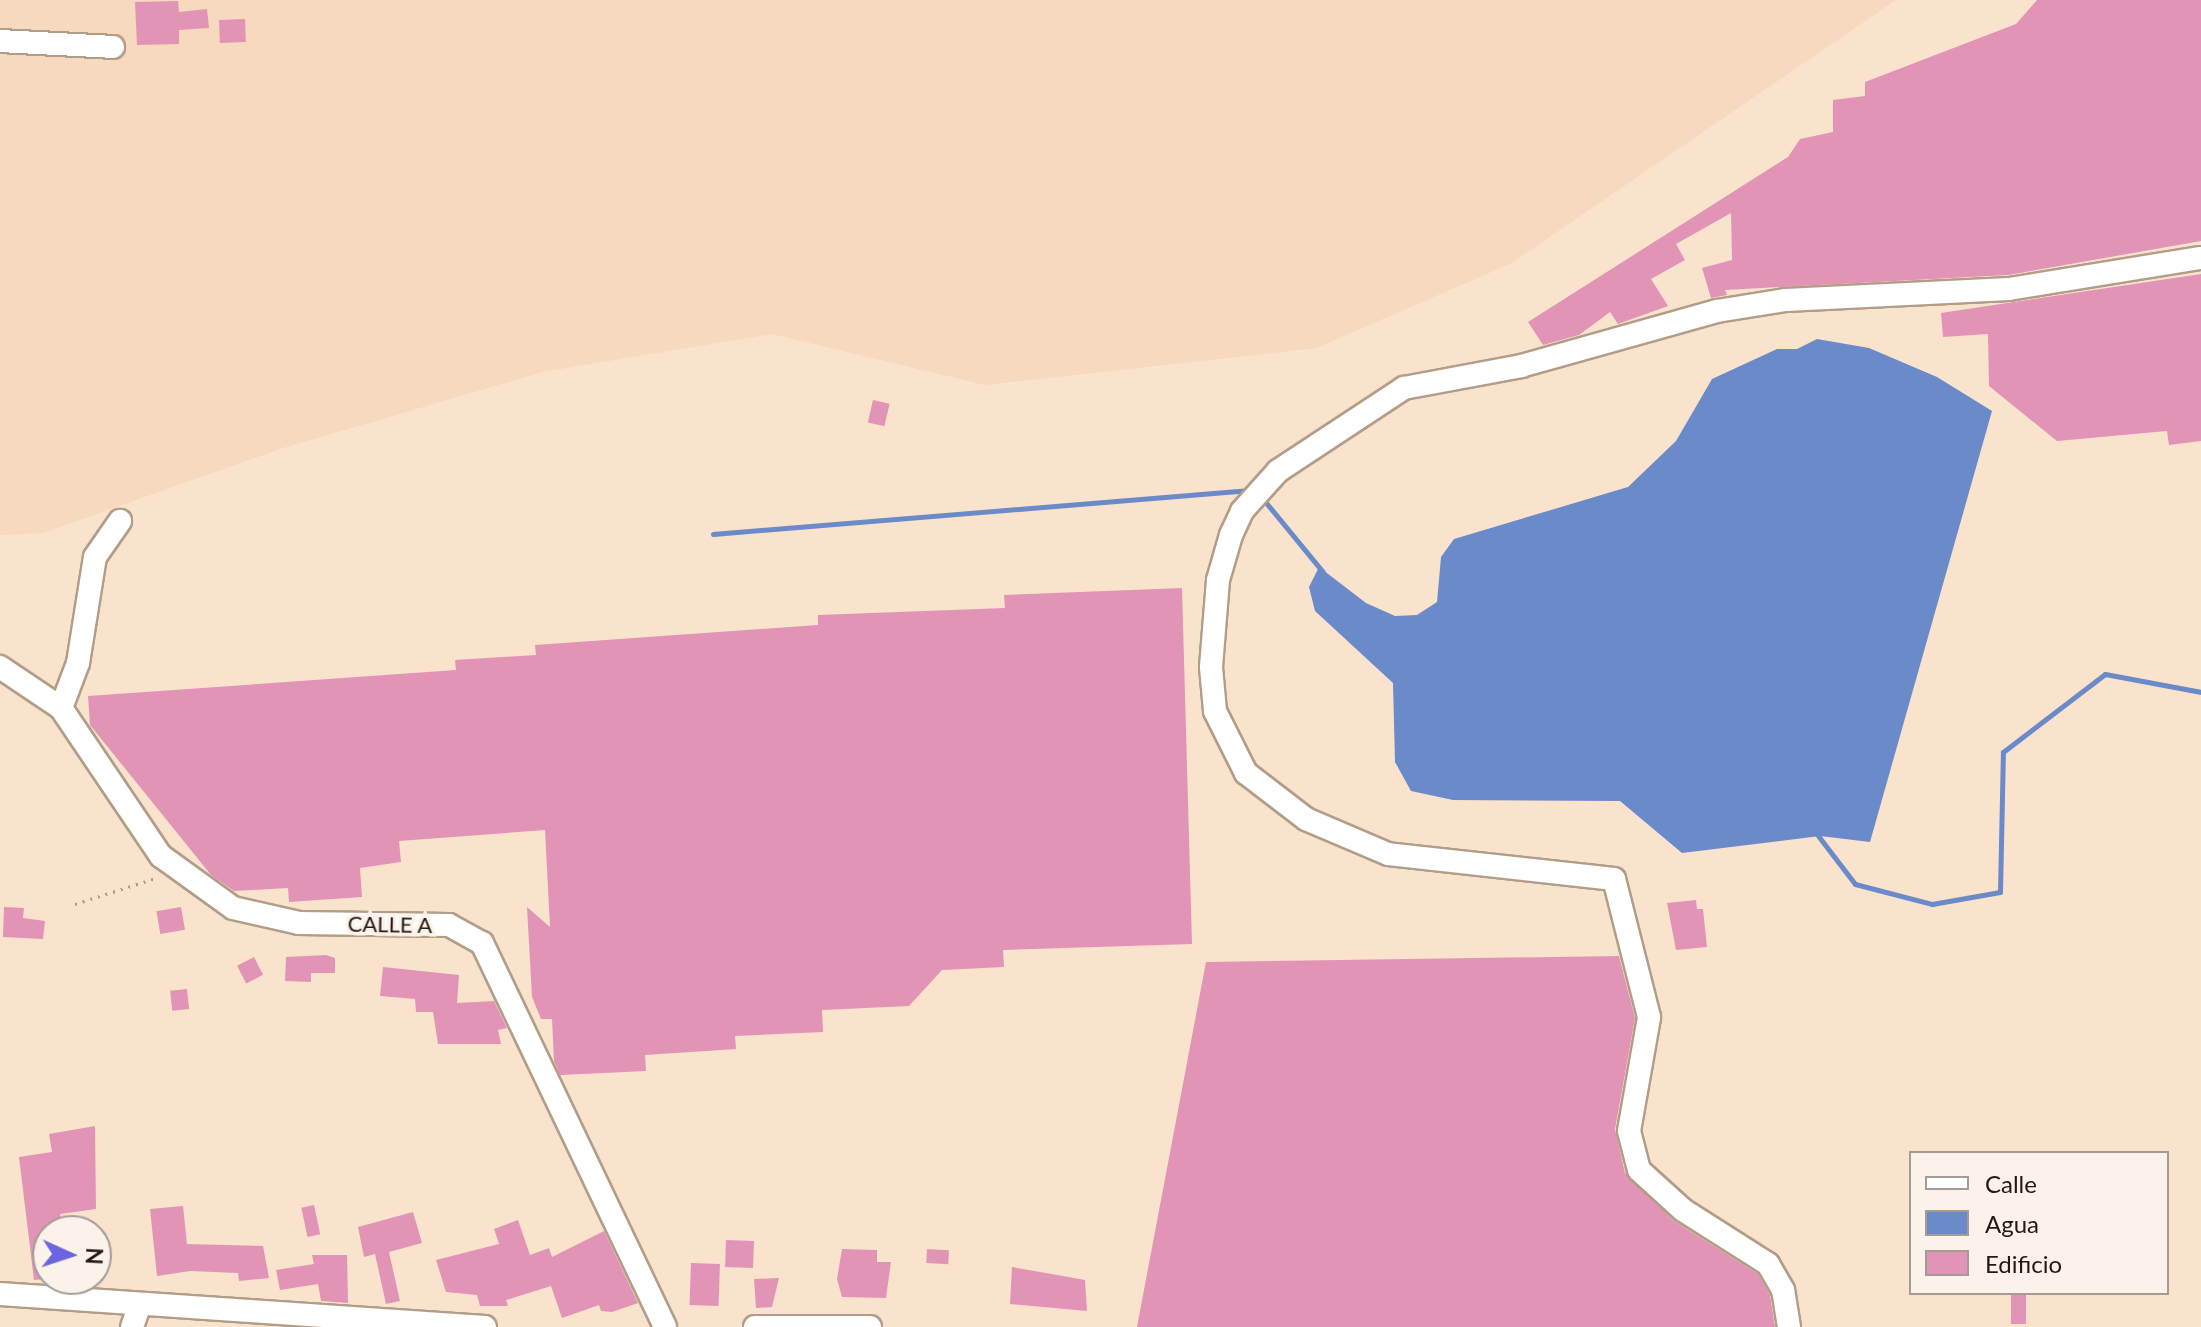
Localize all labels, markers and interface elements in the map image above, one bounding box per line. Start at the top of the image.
street label: CALLE A [347,910,433,938]
legend [1909,1151,2169,1295]
text: Calle [1985,1169,2037,1198]
text: Agua [1985,1209,2039,1238]
north arrow [32,1215,112,1295]
text: N [81,1247,108,1265]
text: Edificio [1985,1249,2062,1278]

